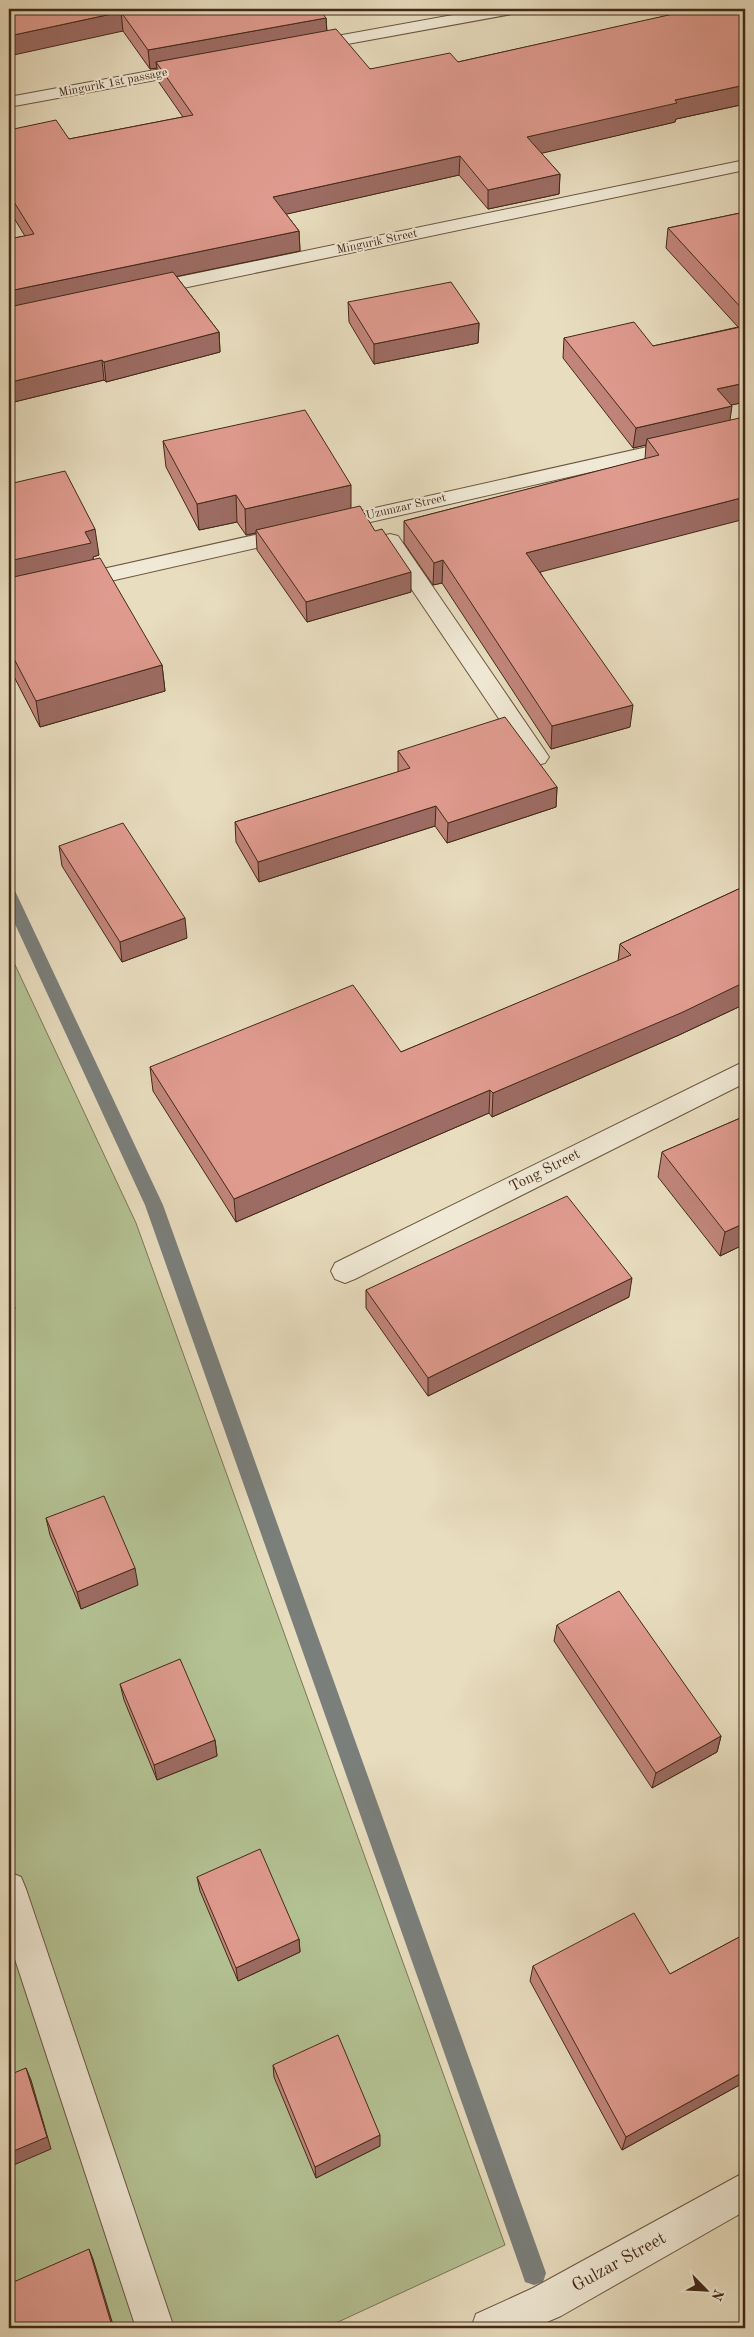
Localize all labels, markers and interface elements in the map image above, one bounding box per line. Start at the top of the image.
street label: Mingurik 1st passage [58,66,169,99]
street label: Mingurik Street [336,228,418,256]
street label: Uzumzar Street [365,492,447,522]
street label: Tong Street [507,1147,583,1195]
street label: Gulzar Street [569,2229,669,2295]
north arrow [682,2264,732,2314]
text: N [708,2287,726,2303]

